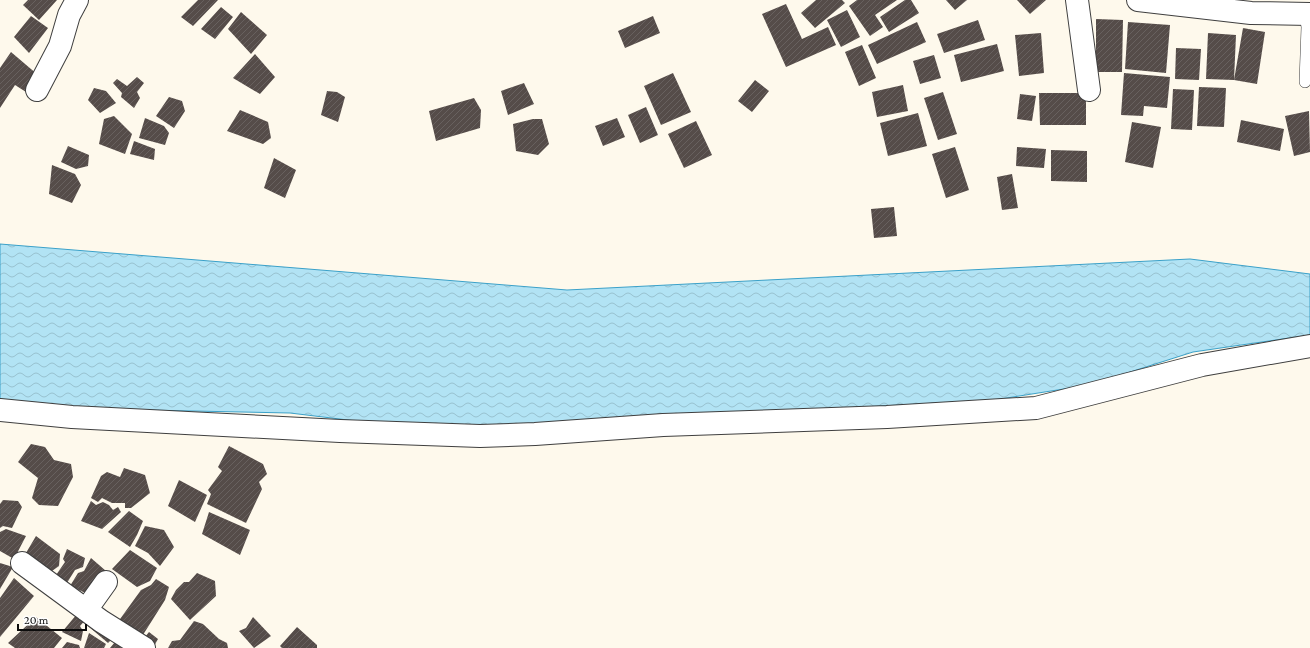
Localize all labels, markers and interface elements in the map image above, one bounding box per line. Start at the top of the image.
scale bar [18,606,86,632]
text: 20 m [24,613,49,627]

